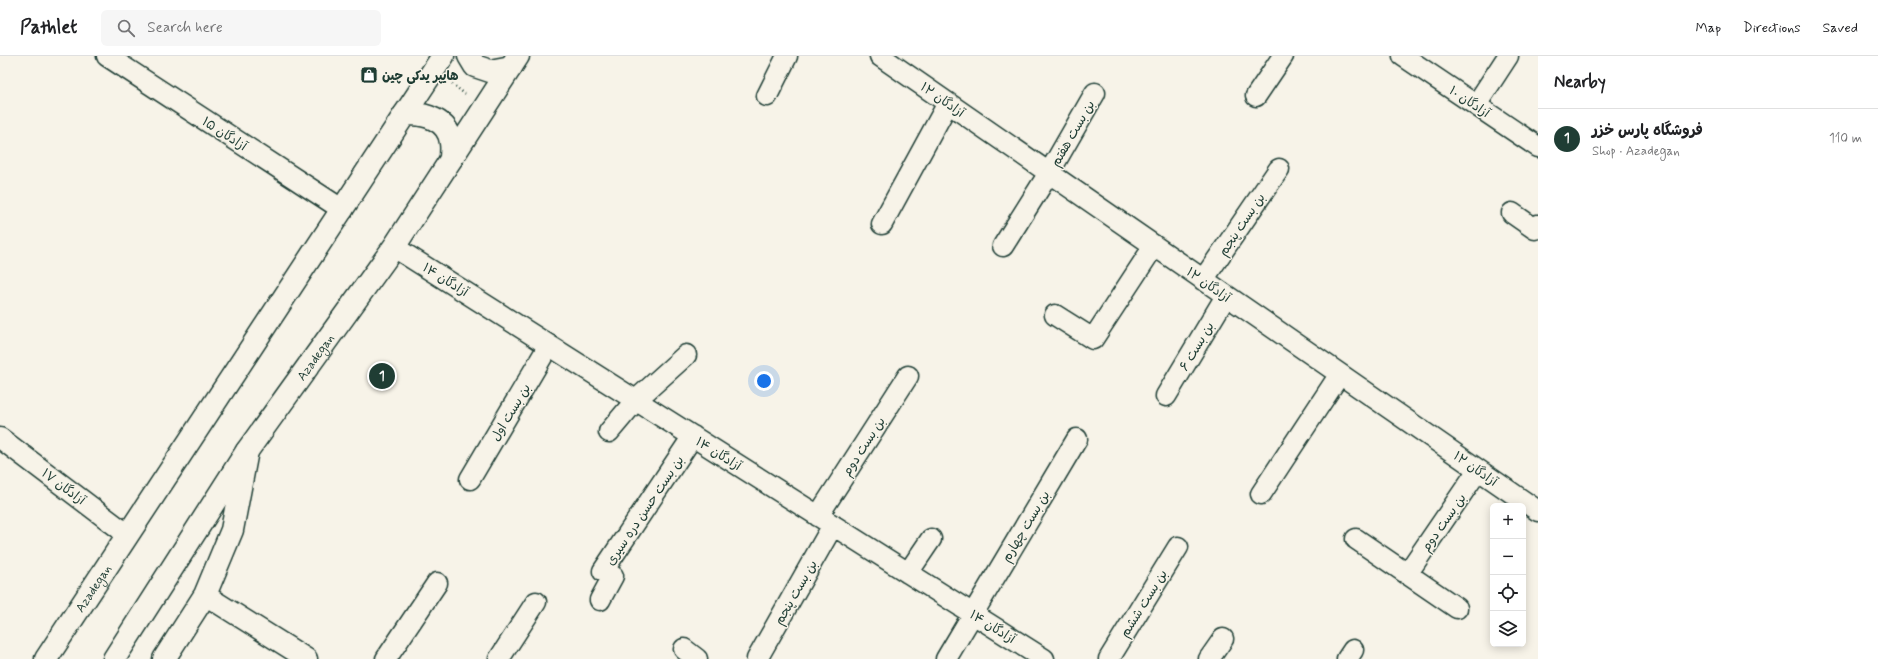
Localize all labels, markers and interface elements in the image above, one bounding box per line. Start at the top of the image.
search box [101,10,381,46]
text: Pathlet [20,15,77,40]
icon: search [115,17,137,39]
text: Search here [147,18,223,38]
text: Map [1695,19,1721,37]
text: Directions [1743,19,1801,37]
text: Saved [1823,19,1858,37]
shop icon: هایپر یدکی چین [359,65,379,85]
place label: هایپر یدکی چین [382,68,459,85]
text: Nearby [1554,71,1606,93]
street label: ۱۲ آزادگان [917,79,968,122]
street label: ۱۰ آزادگان [1445,82,1493,123]
street label: بن بست هفتم [1047,97,1100,171]
street label: ۱۵ آزادگان [198,113,251,156]
text: فروشگاه پارس خزر [1592,121,1703,141]
text: 1 [1564,130,1570,147]
text: 110 m [1829,130,1862,147]
text: Shop · Azadegan [1592,143,1680,160]
street label: بن بست پنجم [1215,190,1270,260]
street label: ۱۴ آزادگان [419,260,472,301]
street label: ۱۲ آزادگان [1183,264,1234,307]
street label: بن بست ۶ [1176,319,1219,374]
street label: Azadegan [293,331,339,385]
pin: 1 [369,361,395,391]
your location [754,371,774,391]
street label: بن بست اول [487,381,535,445]
street label: بن بست دوم [839,414,891,480]
street label: ۱۴ آزادگان [692,434,745,475]
street label: ۱۲ آزادگان [1450,448,1501,491]
street label: بن بست حسن دره سیری [602,453,688,569]
street label: ۱۷ آزادگان [38,465,89,510]
street label: بن بست چهارم [998,488,1055,566]
street label: بن بست دوم [1418,490,1471,556]
map controls [1490,503,1526,647]
button: + [1490,503,1526,539]
button: − [1490,539,1526,575]
street label: بن بست پنجم [771,557,823,629]
street label: Azadegan [72,562,116,616]
street label: بن بست ششم [1117,567,1173,641]
button: locate [1490,575,1526,611]
street label: ۱۴ آزادگان [966,607,1019,648]
button: layers [1490,611,1526,647]

